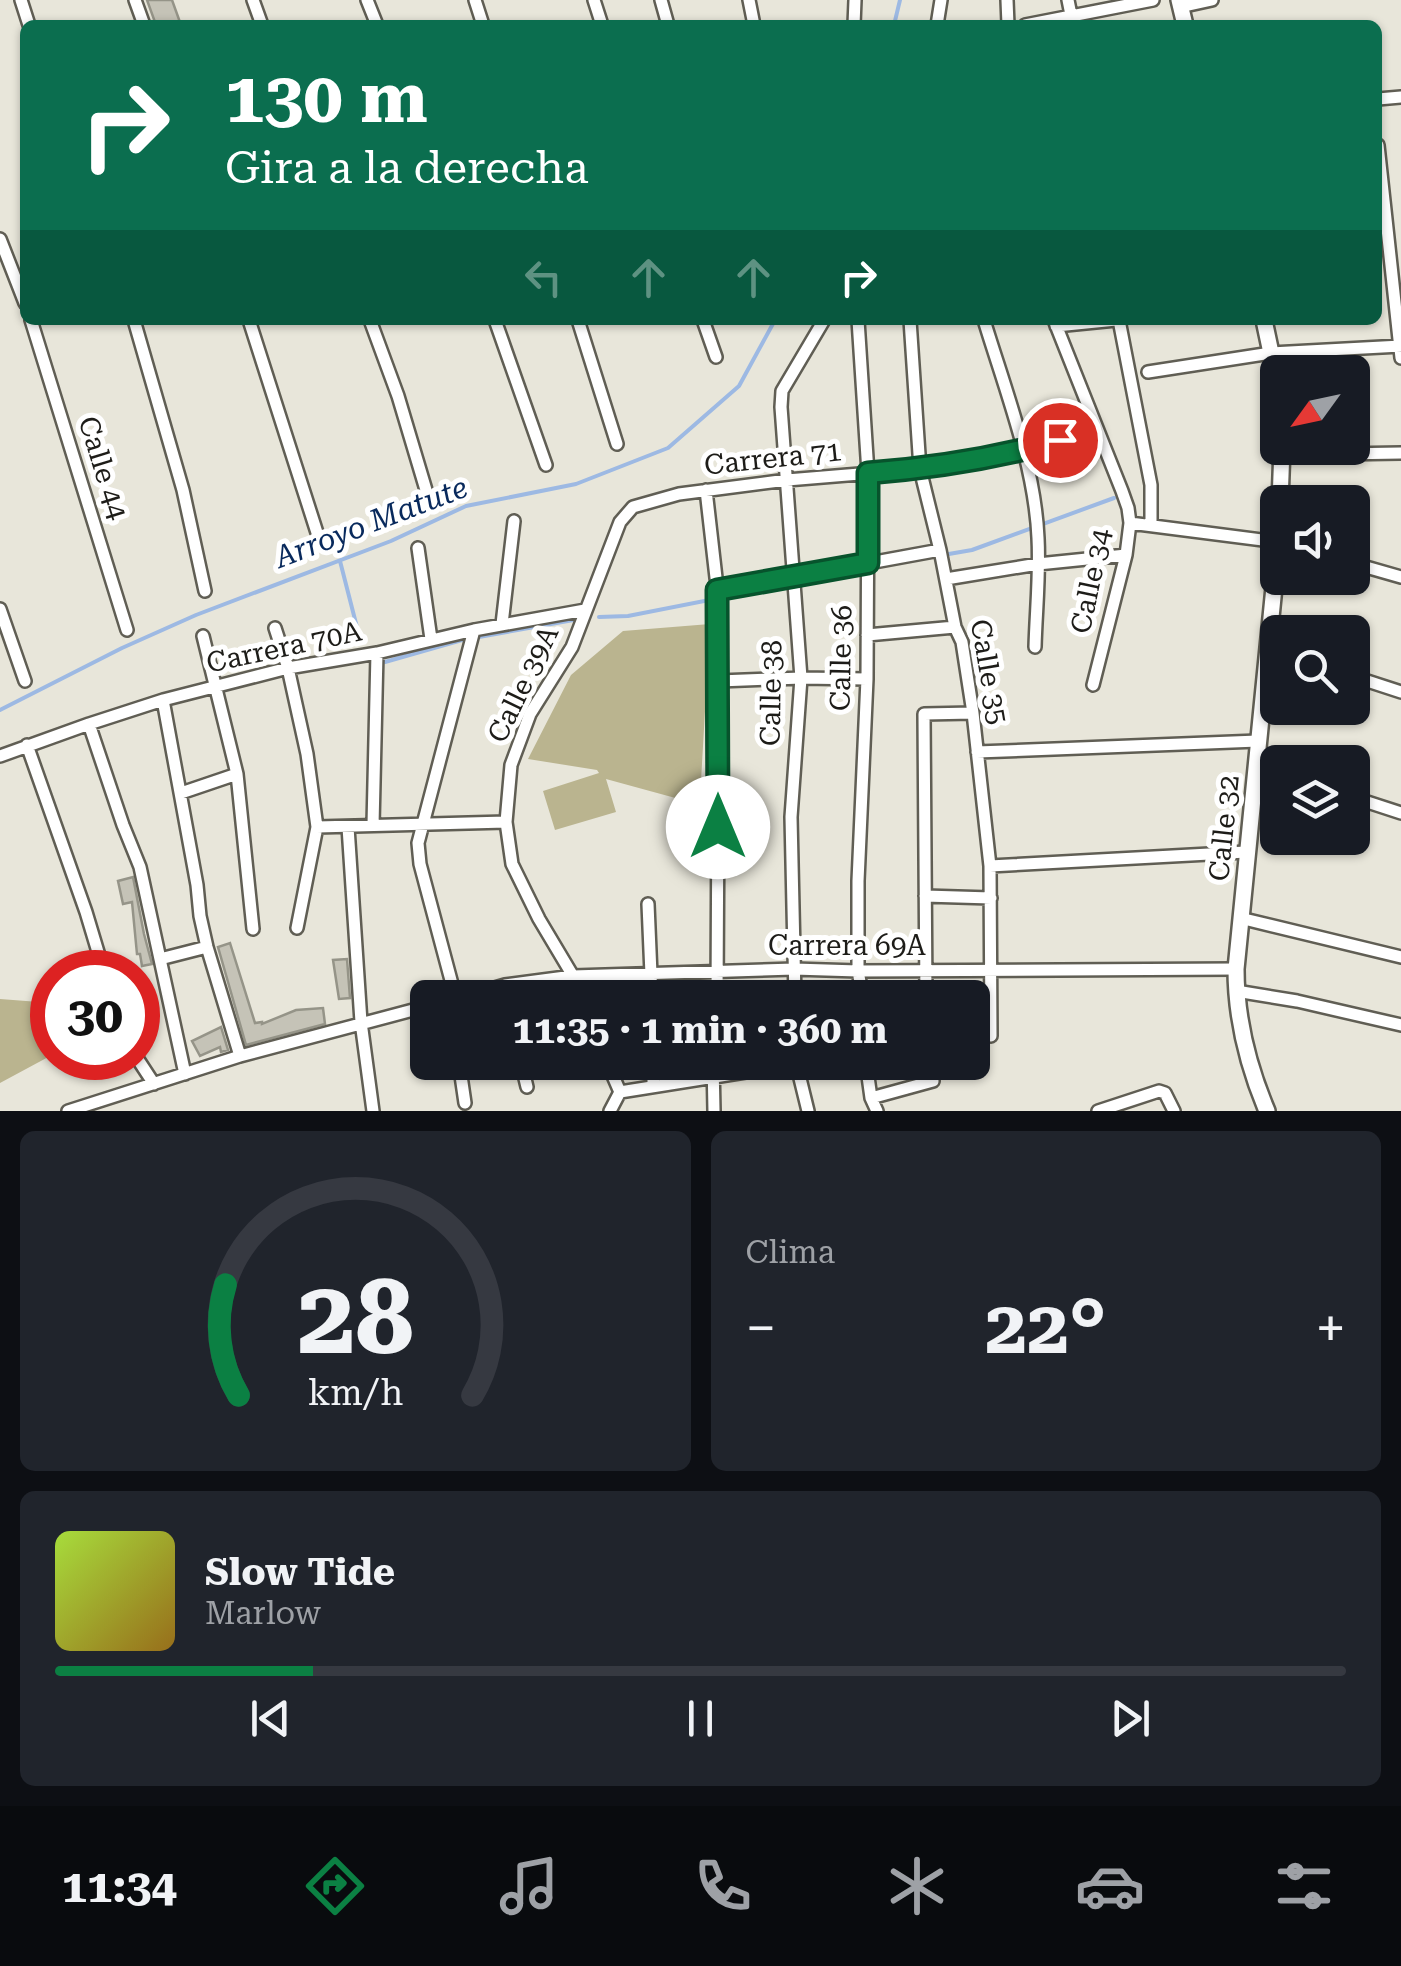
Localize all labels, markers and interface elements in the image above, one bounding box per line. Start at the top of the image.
text: 130 m [225,57,428,139]
icon: right [60,60,190,190]
text: Gira a la derecha [225,141,589,194]
icon: left [516,250,571,305]
icon: ahead [621,250,676,305]
icon: ahead [726,250,781,305]
icon: right [831,250,886,305]
north arrow [1260,355,1370,465]
map controls [1260,355,1370,855]
pin [1018,398,1103,483]
street label: Calle 44 [72,412,134,524]
icon: arrive [1033,413,1088,468]
street label: Carrera 71 [703,434,843,482]
water label: Arroyo Matute [268,469,472,576]
button: sound [1260,485,1370,595]
street label: Calle 34 [1064,525,1118,636]
street label: Calle 36 [824,605,858,711]
street label: Carrera 70A [203,614,365,680]
button: search [1260,615,1370,725]
street label: Calle 35 [964,617,1014,727]
street label: Calle 39A [481,620,566,748]
street label: Calle 38 [754,640,788,746]
button: layers [1260,745,1370,855]
street label: Calle 32 [1202,773,1246,883]
position arrow [666,775,770,879]
street label: Carrera 69A [768,929,926,962]
speed limit sign: 30 [30,950,160,1080]
text: 11:35 · 1 min · 360 m [513,1008,887,1052]
text: Clima [746,1233,835,1271]
text: 28 [297,1257,413,1378]
text: 22° [985,1283,1106,1371]
text: − [746,1296,776,1360]
text: + [1315,1296,1346,1360]
text: km/h [307,1372,403,1414]
text: Slow Tide [205,1550,395,1594]
text: Marlow [205,1594,321,1632]
icon: previous [243,1691,298,1746]
icon: pause [673,1691,728,1746]
icon: next [1103,1691,1158,1746]
icon: directions [300,1851,370,1921]
icon: music [494,1851,564,1921]
icon: phone [688,1851,758,1921]
icon: climate [882,1851,952,1921]
icon: car [1075,1851,1145,1921]
icon: filters [1269,1851,1339,1921]
text: 11:34 [62,1860,177,1913]

